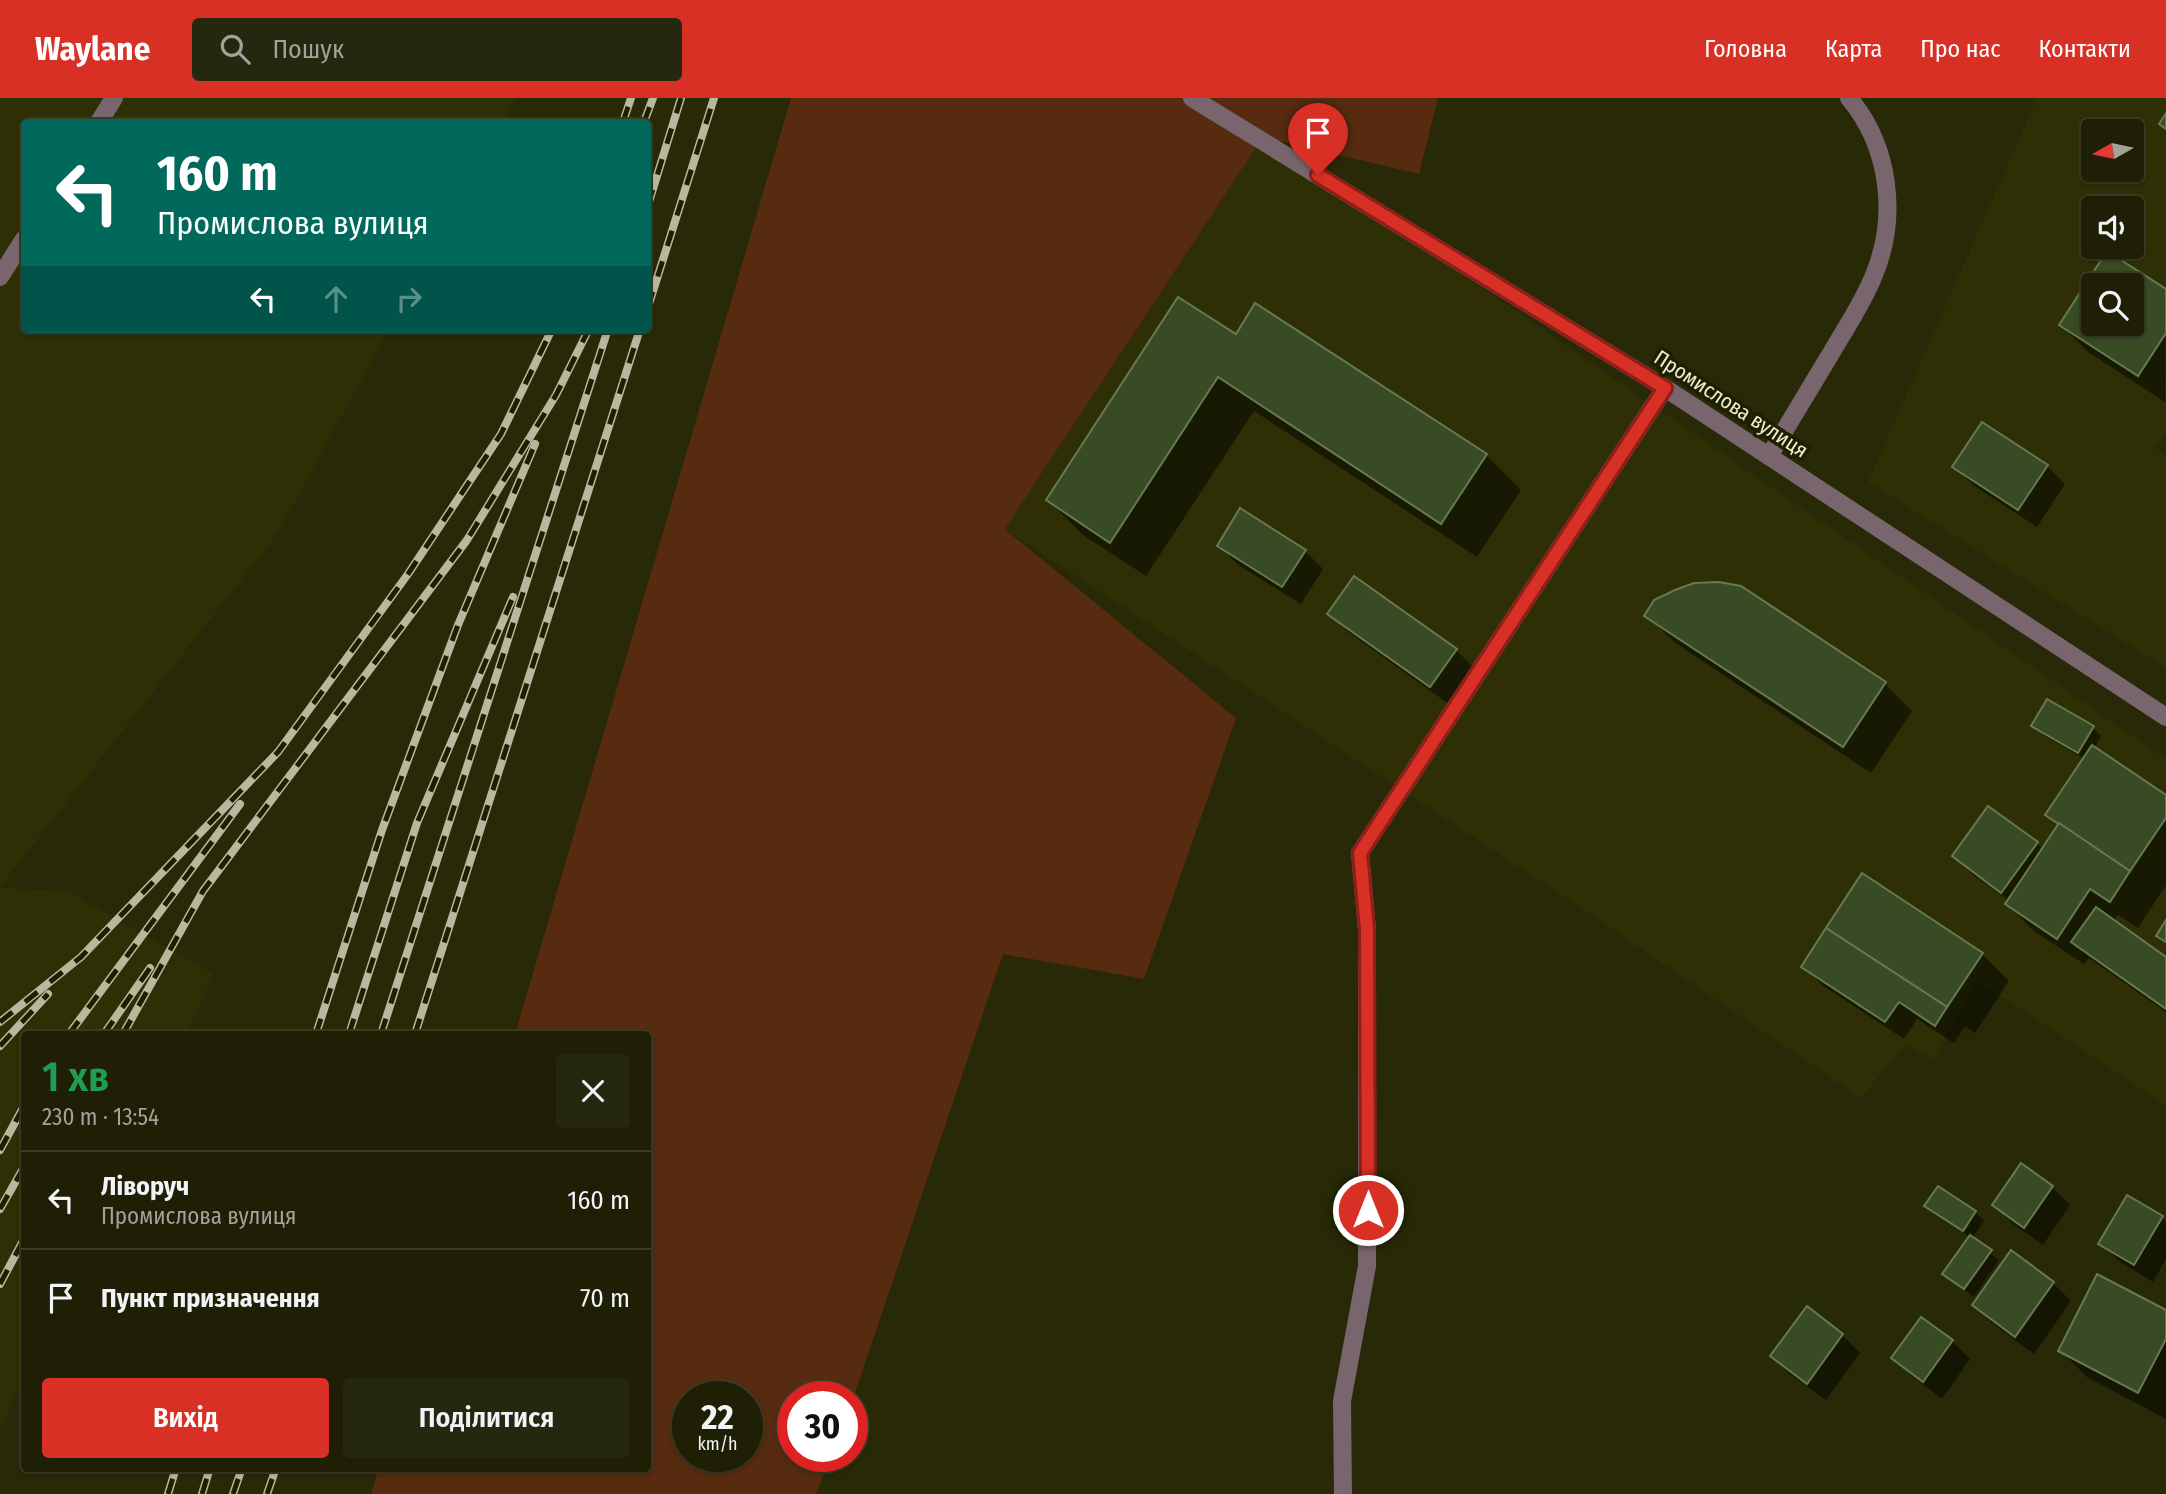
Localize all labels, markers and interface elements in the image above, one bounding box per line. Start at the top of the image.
search box [192,18,682,81]
text: Waylane [35,29,150,69]
icon: search [216,30,254,68]
text: Пошук [272,34,344,65]
text: Головна [1704,35,1787,63]
text: Карта [1825,35,1882,63]
text: Про нас [1920,35,2001,63]
text: Контакти [2039,35,2131,63]
pin [1288,103,1348,175]
icon: arrive [1299,114,1337,152]
north arrow [2081,119,2144,182]
map controls [2081,119,2144,336]
text: 160 m [157,144,278,203]
icon: left [42,147,133,238]
button: sound [2081,196,2144,259]
text: Промислова вулиця [157,204,429,242]
button: search [2081,273,2144,336]
icon: left [244,280,282,318]
icon: ahead [317,280,355,318]
icon: right [390,280,428,318]
street label: Промислова вулиця [1649,345,1813,463]
text: 1 хв [42,1052,109,1102]
button: close [556,1054,630,1128]
text: 230 m · 13:54 [42,1103,159,1131]
text: Ліворуч [101,1171,189,1202]
position arrow [1331,1173,1405,1247]
icon: left [42,1181,80,1219]
text: 160 m [567,1185,630,1216]
text: Промислова вулиця [101,1202,296,1230]
icon: arrive [42,1279,80,1317]
text: Пункт призначення [101,1283,320,1314]
text: 70 m [580,1283,630,1314]
button: Вихід [42,1378,329,1458]
button: Поділитися [343,1378,630,1458]
speed limit sign: 30 [777,1381,868,1472]
text: 22 [701,1396,734,1438]
text: km/h [697,1433,738,1455]

